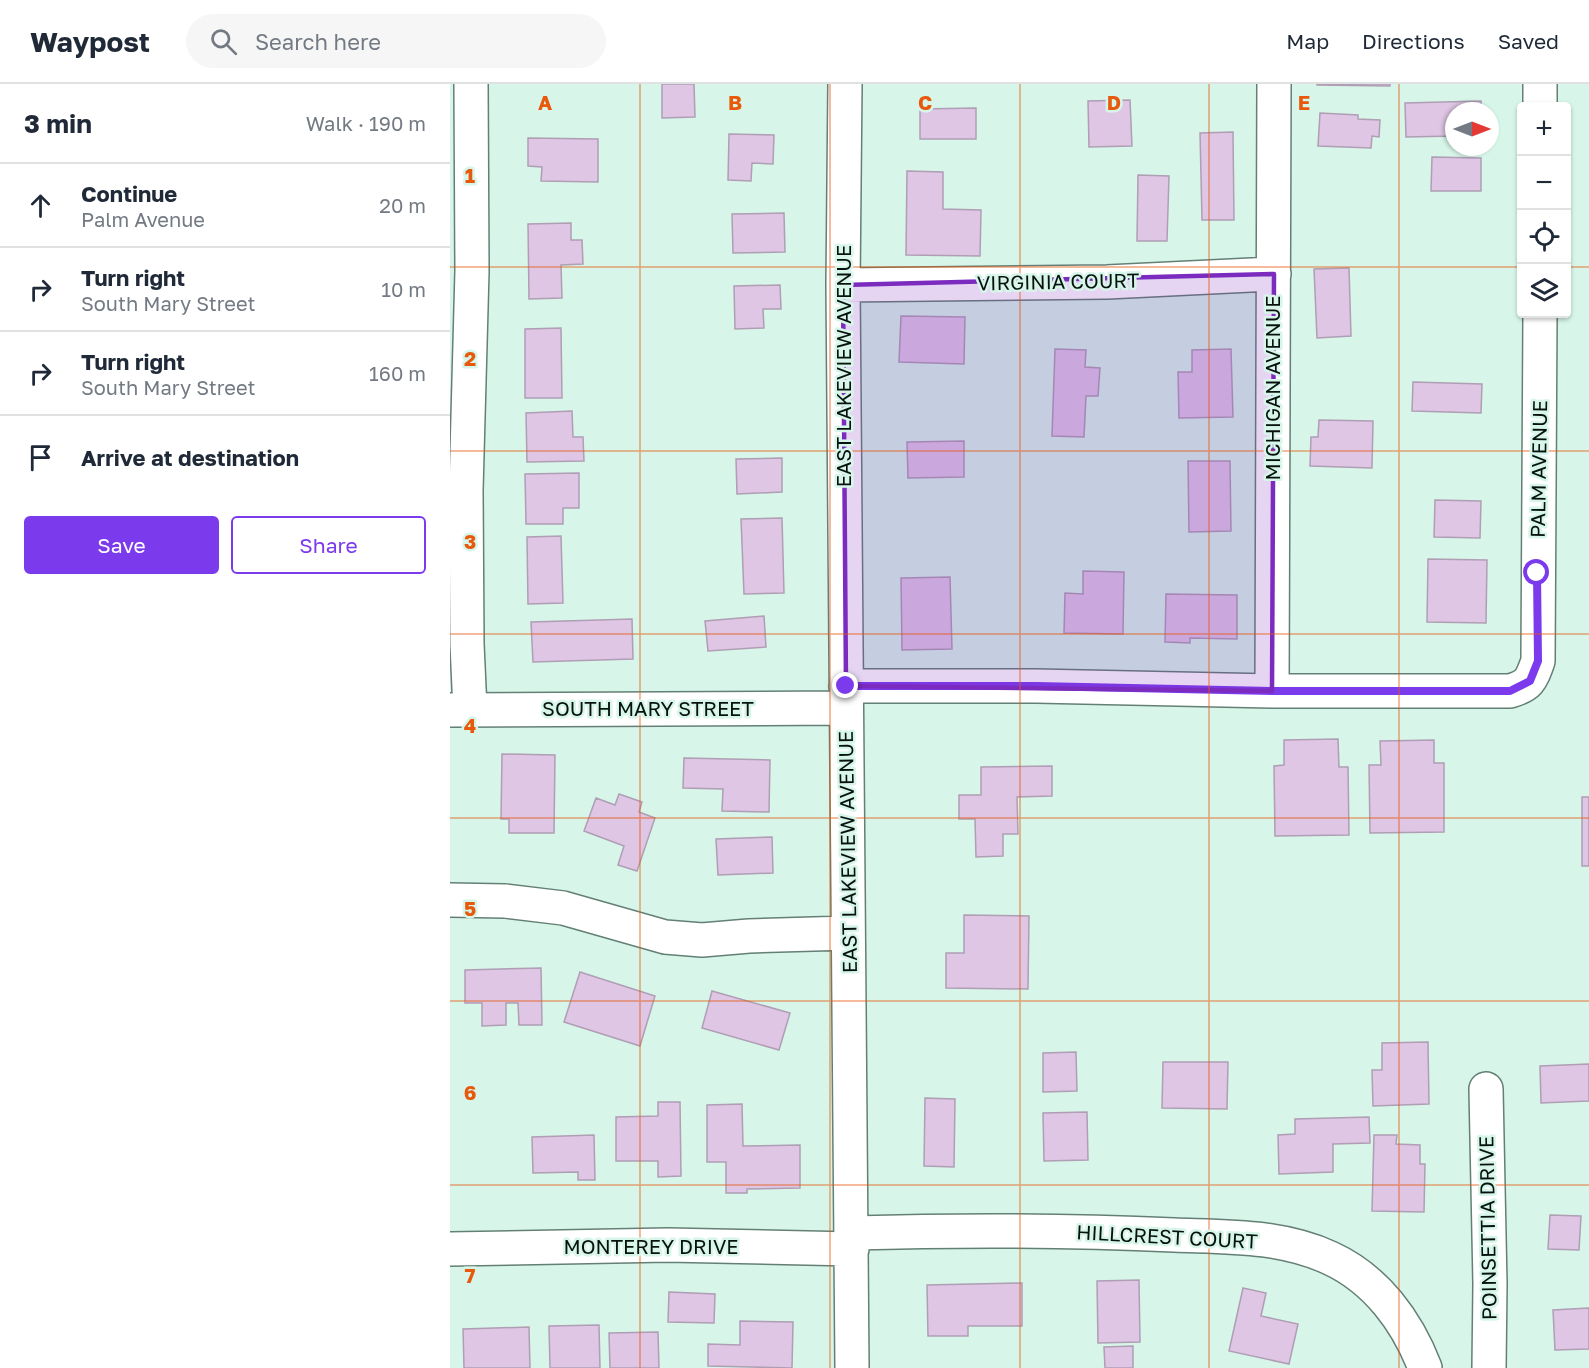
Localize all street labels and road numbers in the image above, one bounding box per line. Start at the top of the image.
street label: EAST LAKEVIEW AVENUE [831,245,855,487]
street label: VIRGINIA COURT [977,268,1139,294]
street label: MICHIGAN AVENUE [1260,295,1284,481]
street label: PALM AVENUE [1525,400,1551,538]
street label: SOUTH MARY STREET [542,696,754,720]
street label: EAST LAKEVIEW AVENUE [833,731,861,973]
street label: POINSETTIA DRIVE [1473,1136,1501,1320]
street label: HILLCREST COURT [1076,1219,1258,1253]
street label: MONTEREY DRIVE [563,1234,739,1258]

